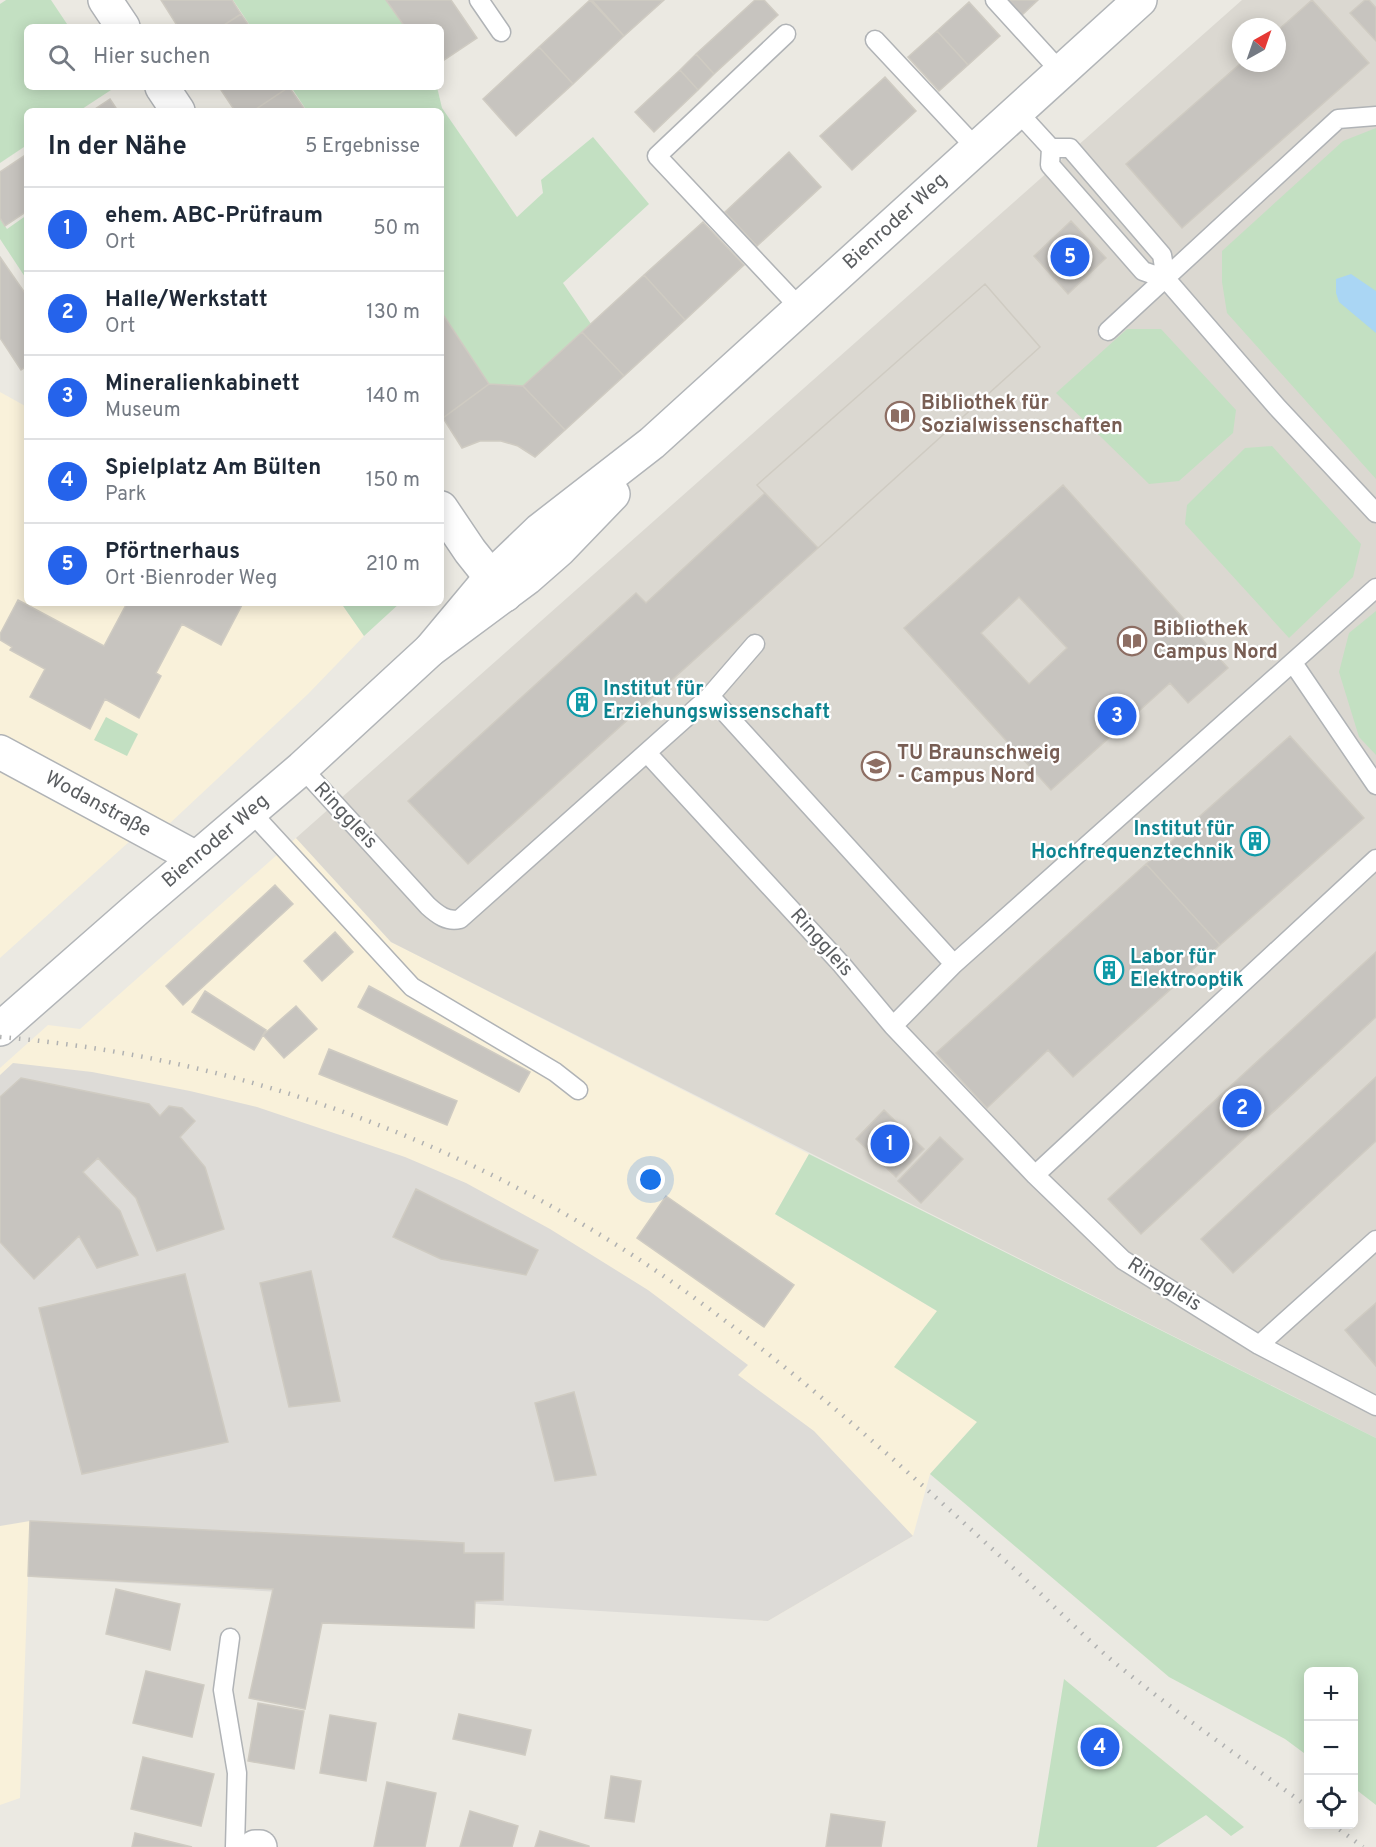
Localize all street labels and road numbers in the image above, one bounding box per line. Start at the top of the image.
street label: Bienroder Weg [838,168,954,276]
street label: Wodanstraße [40,766,155,844]
street label: Ringgleis [307,777,383,855]
street label: Bienroder Weg [157,789,275,894]
street label: Ringgleis [784,904,858,982]
street label: Ringgleis [1122,1252,1206,1318]

